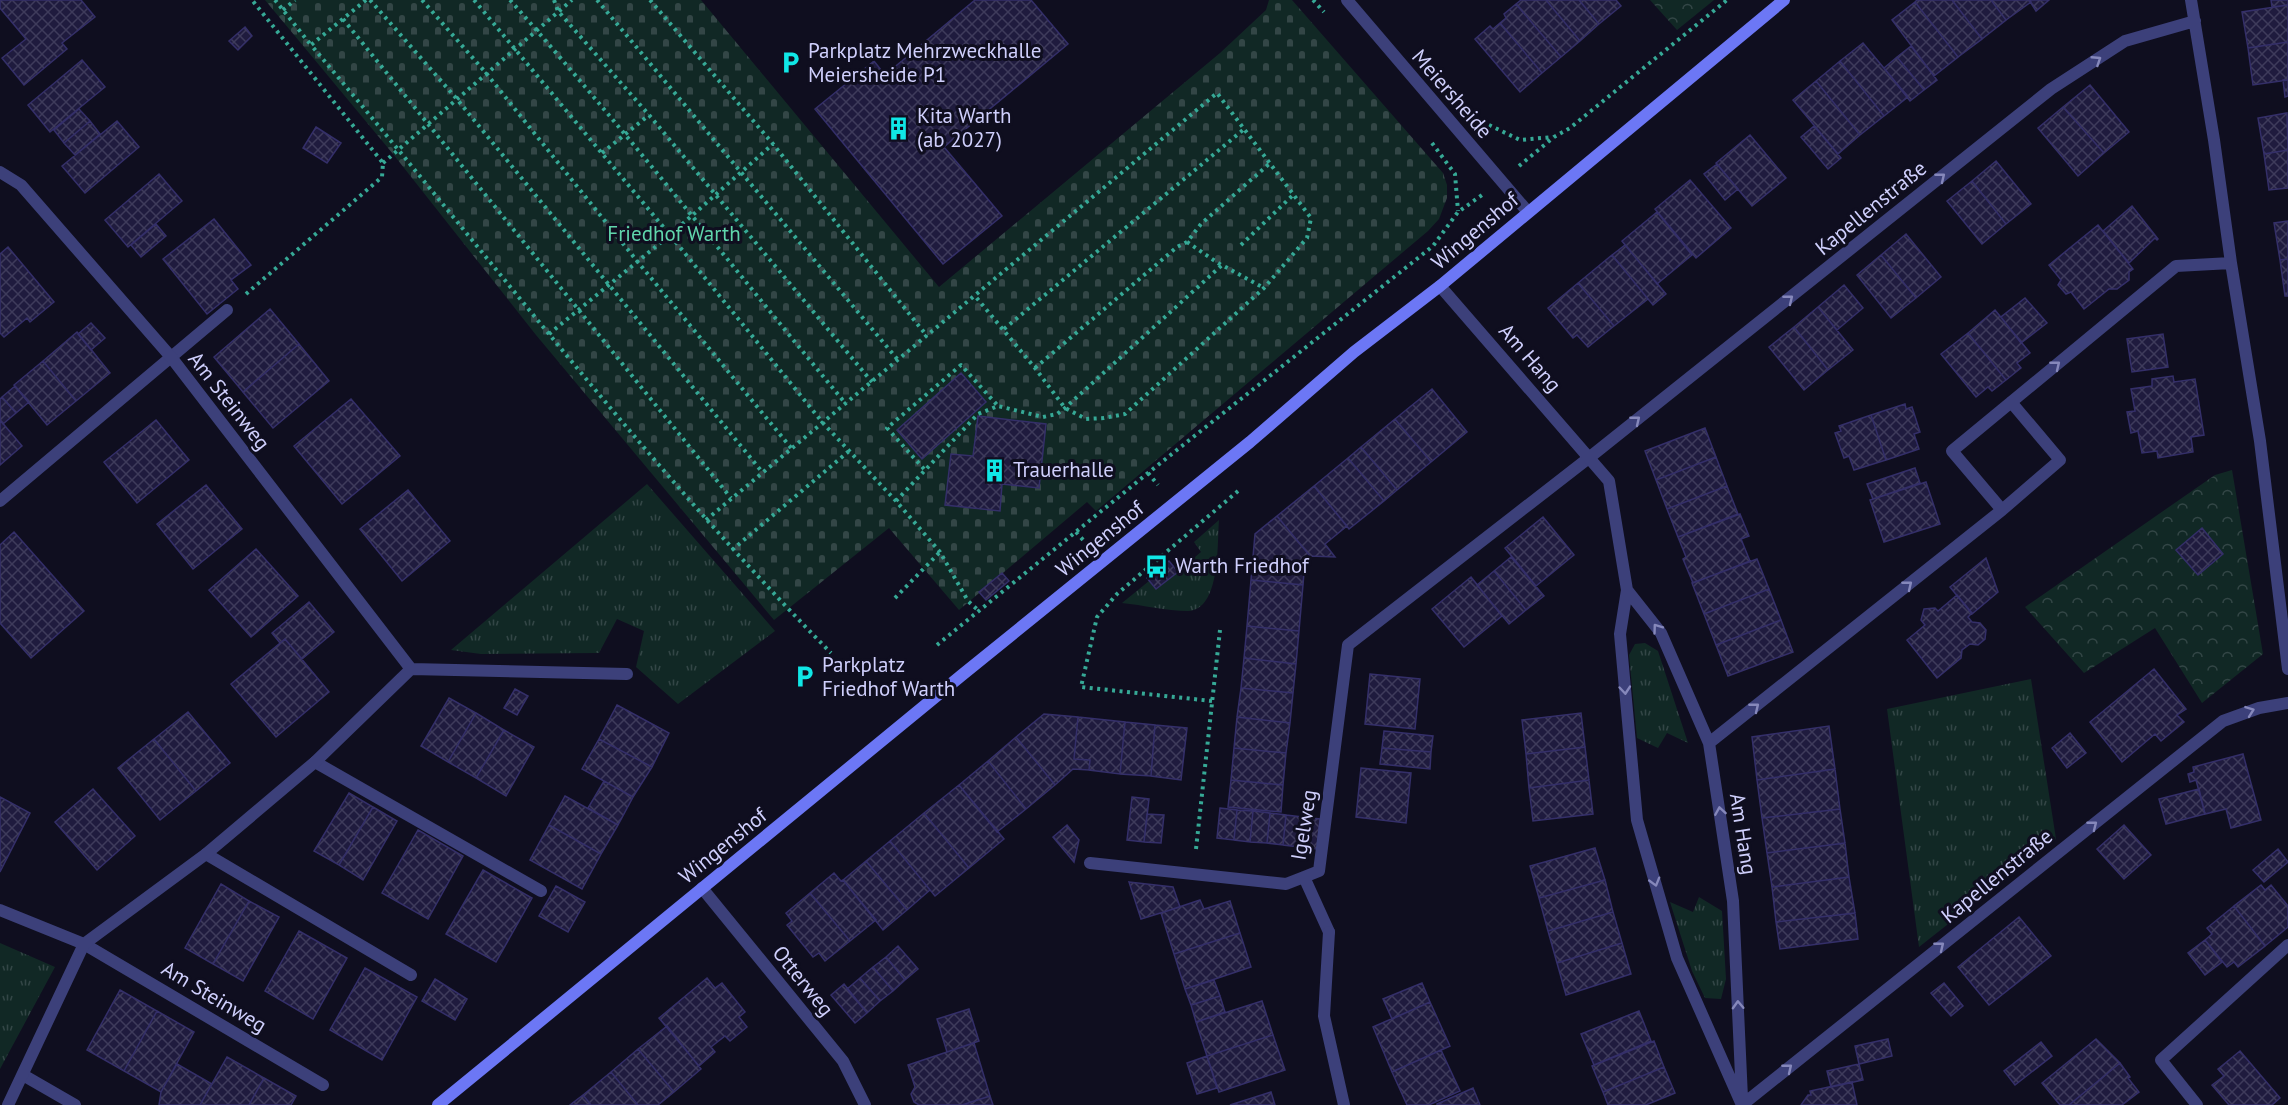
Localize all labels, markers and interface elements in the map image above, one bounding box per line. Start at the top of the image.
place label: Parkplatz Mehrzweckhalle Meiersheide P1 [808,37,1041,88]
street label: Meiersheide [1406,44,1498,144]
parking icon: Parkplatz Mehrzweckhalle Meiersheide P1 [777,50,803,76]
one-way arrow [2090,56,2101,67]
place label: Kita Warth (ab 2027) [917,102,1012,153]
building icon: Kita Warth (ab 2027) [886,115,912,141]
street label: Kapellenstraße [1809,154,1932,261]
one-way arrow [1934,174,1945,185]
street label: Wingenshof [1425,185,1525,275]
park label: Friedhof Warth [607,220,741,247]
one-way arrow [1782,295,1793,306]
street label: Am Hang [1493,318,1568,398]
street label: Am Steinweg [183,346,276,455]
one-way arrow [2049,361,2060,372]
one-way arrow [1629,417,1640,428]
place label: Trauerhalle [1013,456,1114,483]
building icon: Trauerhalle [982,457,1008,483]
street label: Wingenshof [1050,494,1150,582]
place label: Warth Friedhof [1175,552,1310,579]
bus stop icon: Warth Friedhof [1144,553,1170,579]
one-way arrow [1901,581,1912,592]
one-way arrow [1653,624,1664,635]
place label: Parkplatz Friedhof Warth [822,651,955,702]
parking icon: Parkplatz Friedhof Warth [791,664,817,690]
one-way arrow [1618,686,1631,695]
one-way arrow [1748,703,1759,714]
one-way arrow [2244,706,2254,719]
street label: Igelweg [1285,788,1322,862]
street label: Am Hang [1724,791,1763,877]
street label: Wingenshof [673,801,773,889]
one-way arrow [1714,806,1726,815]
one-way arrow [2086,821,2097,832]
street label: Kapellenstraße [1935,822,2058,929]
one-way arrow [1648,876,1660,887]
street label: Otterweg [767,940,840,1021]
one-way arrow [1933,943,1944,954]
street label: Am Steinweg [157,955,272,1038]
one-way arrow [1731,1000,1744,1009]
one-way arrow [1781,1065,1792,1076]

